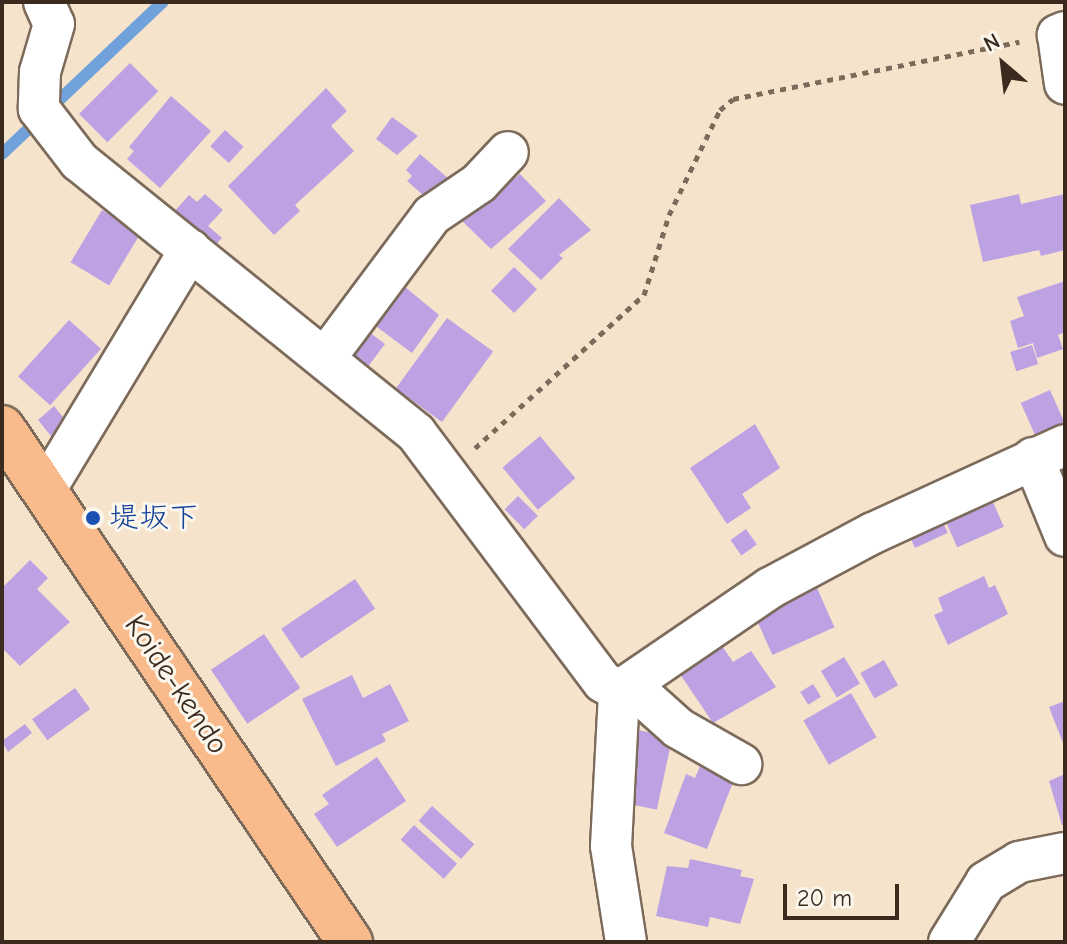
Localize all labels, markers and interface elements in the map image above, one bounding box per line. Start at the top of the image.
north arrow [963,24,1043,104]
text: N [979,28,1004,58]
place label: 堤坂下 [109,500,199,536]
marker: 堤坂下 [84,509,102,527]
street label: Koide-kendo [116,609,236,761]
scale bar [787,868,903,918]
text: 20 m [797,884,852,912]

